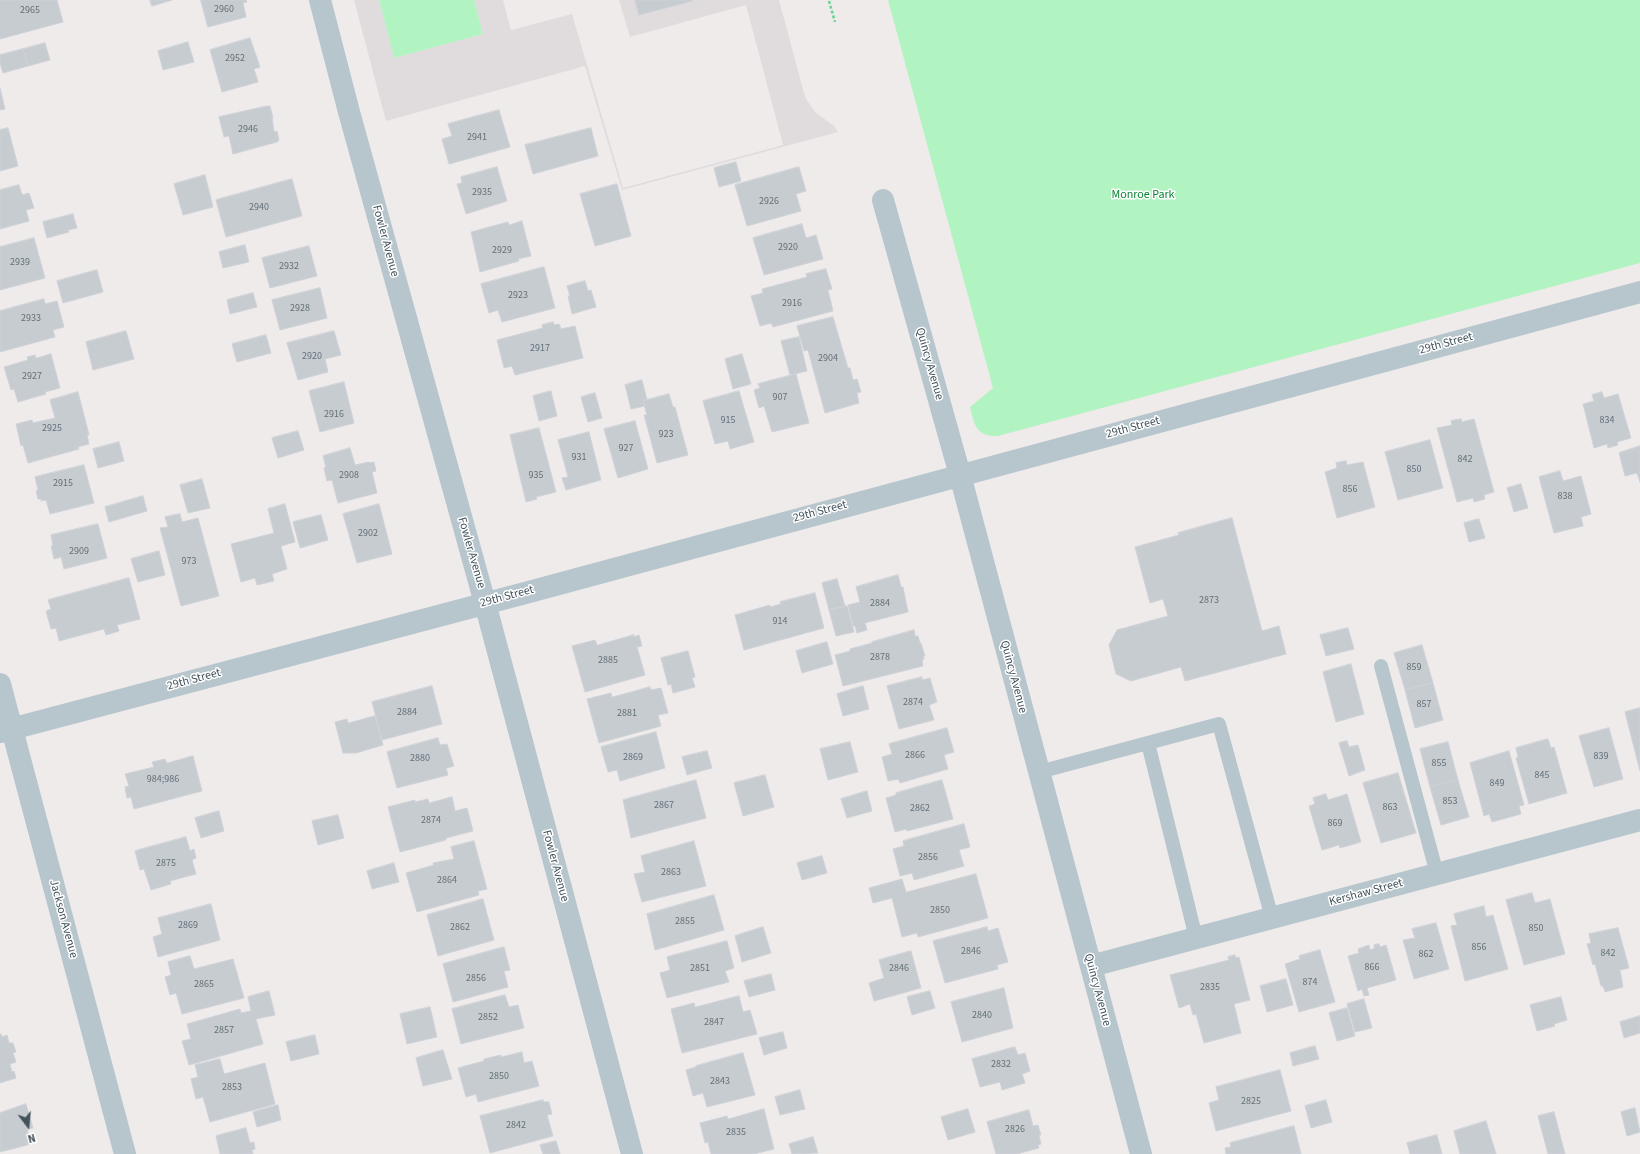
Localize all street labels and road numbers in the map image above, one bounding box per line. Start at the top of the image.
street label: Fowler Avenue [369,204,401,278]
street label: Quincy Avenue [912,326,946,402]
street label: 29th Street [1418,330,1474,358]
street label: 29th Street [1105,414,1161,442]
street label: 29th Street [792,498,848,526]
street label: Fowler Avenue [454,516,488,590]
street label: 29th Street [479,583,535,611]
street label: Quincy Avenue [996,639,1030,715]
street label: 29th Street [166,666,222,694]
street label: Fowler Avenue [539,829,571,903]
street label: Kershaw Street [1328,876,1404,910]
street label: Jackson Avenue [46,878,80,960]
street label: Quincy Avenue [1080,952,1114,1028]

